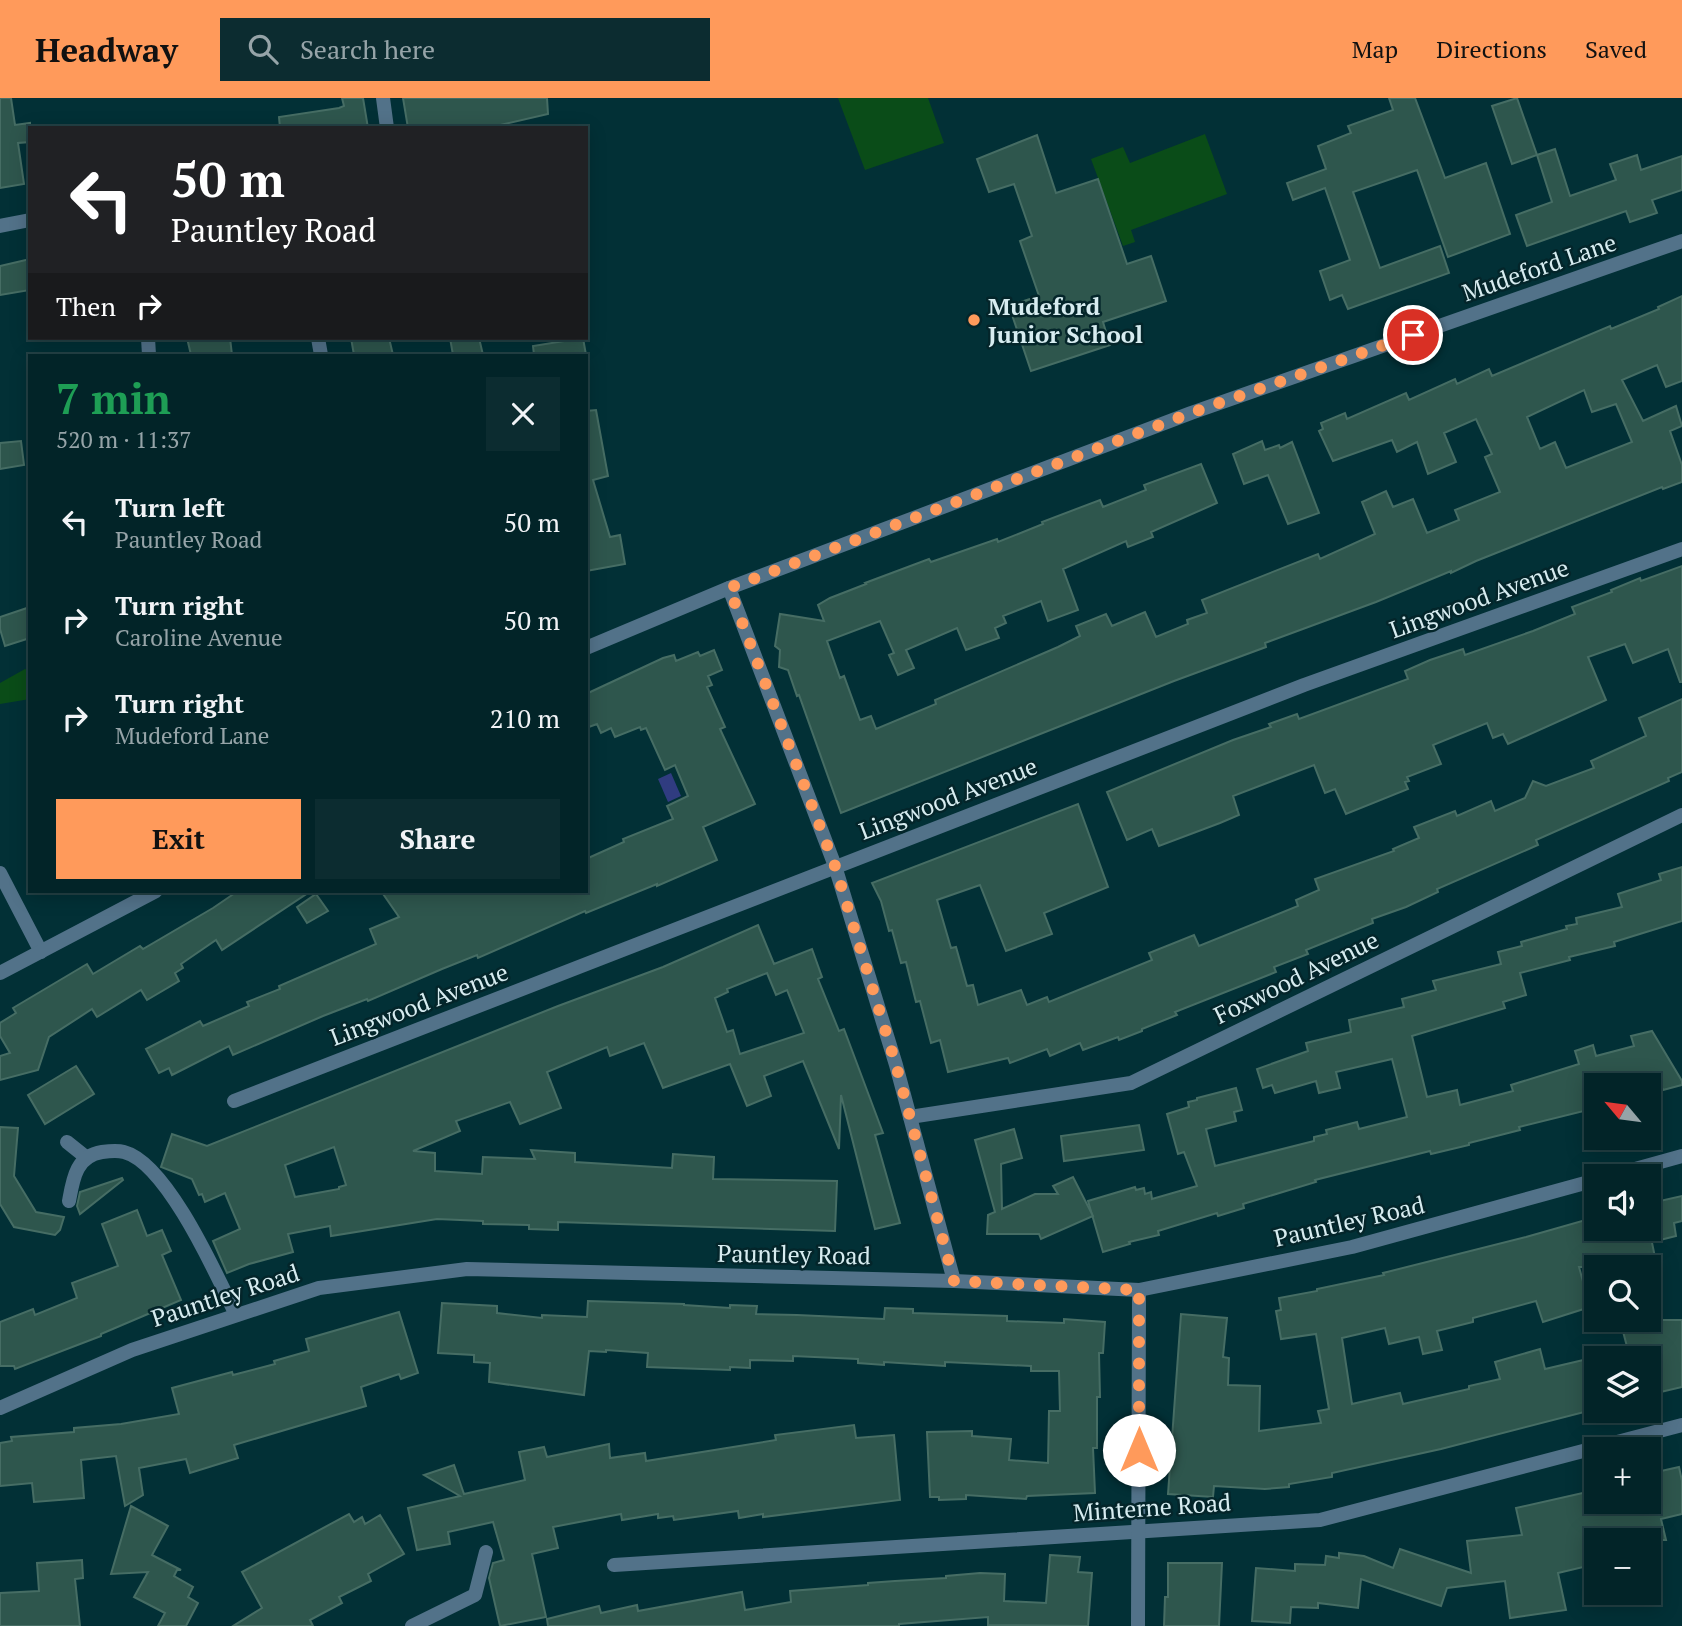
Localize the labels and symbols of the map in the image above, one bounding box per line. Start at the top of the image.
street label: Mudeford Lane [1458,226,1620,308]
place label: Mudeford Junior School [988,290,1143,350]
pin [1383,305,1443,365]
marker: Mudeford Junior School [966,312,982,328]
street label: Lingwood Avenue [1385,551,1573,645]
street label: Lingwood Avenue [854,749,1042,847]
street label: Foxwood Avenue [1208,923,1384,1031]
street label: Lingwood Avenue [325,955,513,1053]
north arrow [1584,1073,1661,1150]
street label: Pauntley Road [1271,1188,1427,1254]
street label: Pauntley Road [717,1237,871,1271]
street label: Pauntley Road [147,1256,303,1334]
position arrow [1102,1413,1176,1487]
street label: Minterne Road [1072,1486,1232,1528]

